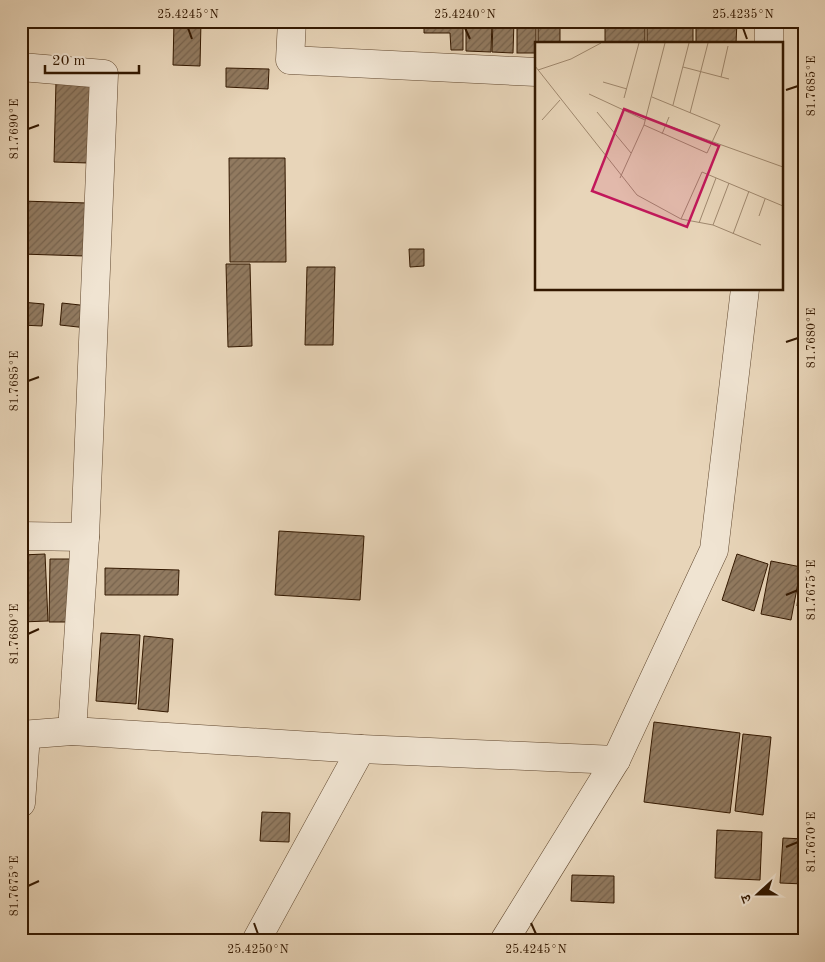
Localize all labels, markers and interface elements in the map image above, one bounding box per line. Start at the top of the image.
text: 25.4245°N [157,8,219,21]
text: 25.4240°N [434,8,496,21]
text: 25.4235°N [712,8,774,21]
scale bar [45,42,139,74]
inset map [535,42,782,290]
text: 20 m [52,54,86,69]
text: 81.7685°E [805,56,818,116]
text: 81.7690°E [9,99,21,159]
text: 81.7680°E [806,308,818,368]
text: 81.7685°E [8,351,21,411]
text: 81.7675°E [805,560,818,620]
text: 81.7680°E [9,604,21,664]
text: 81.7670°E [806,812,818,872]
text: 81.7675°E [8,856,21,916]
north arrow [732,870,782,920]
text: उ [739,892,755,905]
text: 25.4250°N [227,943,289,956]
text: 25.4245°N [505,943,567,956]

